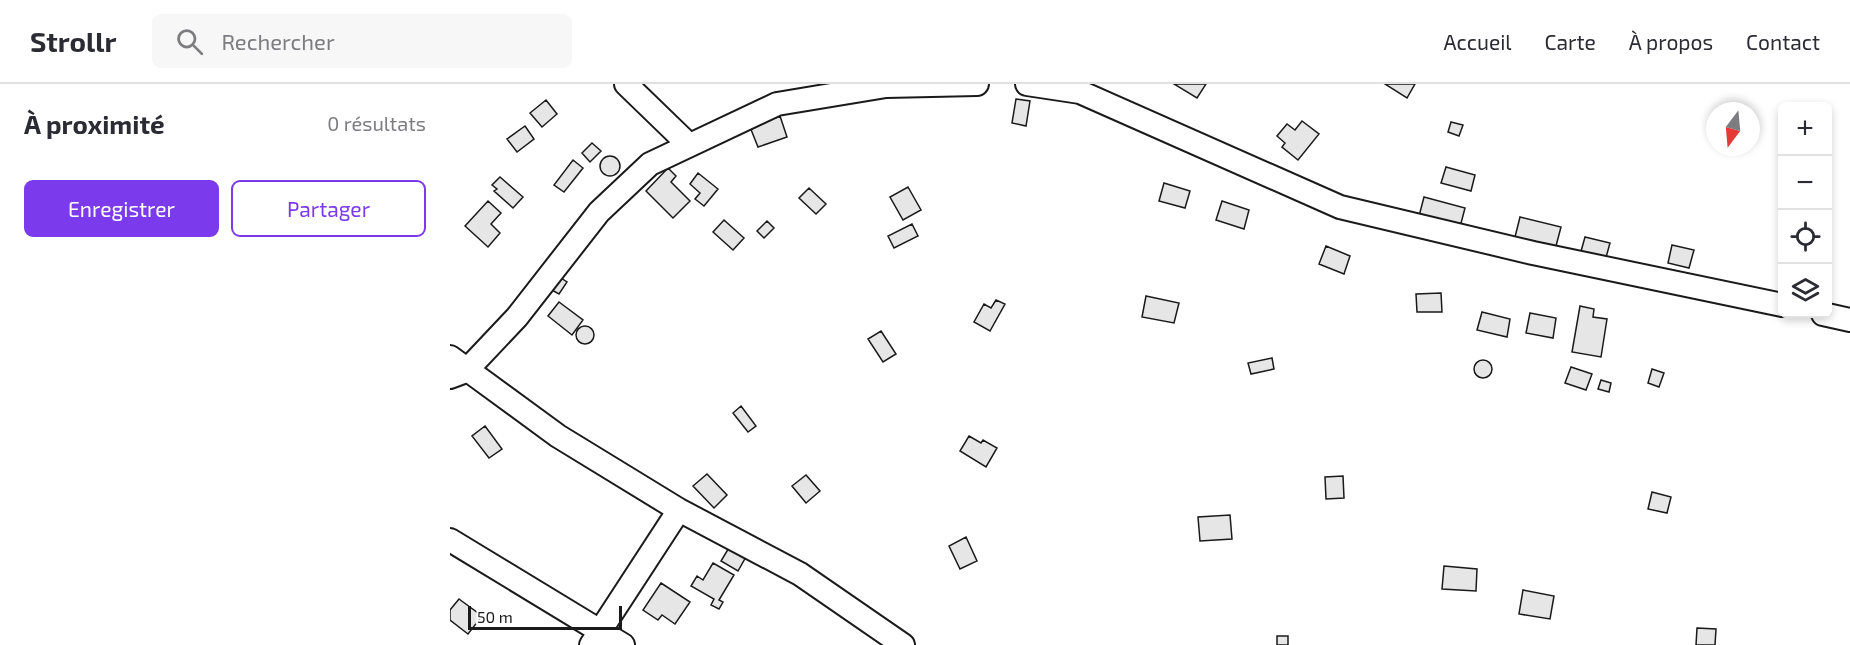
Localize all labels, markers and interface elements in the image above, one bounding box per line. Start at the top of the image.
search box [152,14,572,68]
text: Strollr [30,24,116,58]
icon: search [173,25,206,58]
text: Rechercher [221,28,335,54]
text: Accueil [1443,29,1512,54]
text: Carte [1545,29,1596,54]
text: À propos [1629,29,1713,54]
text: Contact [1746,29,1820,54]
north arrow [1706,102,1760,156]
map controls [1778,102,1832,318]
button: + [1778,102,1832,156]
text: À proximité [24,108,165,139]
text: 0 résultats [327,111,426,135]
button: − [1778,156,1832,210]
button: Enregistrer [24,180,219,237]
button: Partager [231,180,426,237]
button: locate [1778,210,1832,264]
button: layers [1778,264,1832,318]
scale bar [468,603,622,630]
text: 50 m [477,607,513,626]

